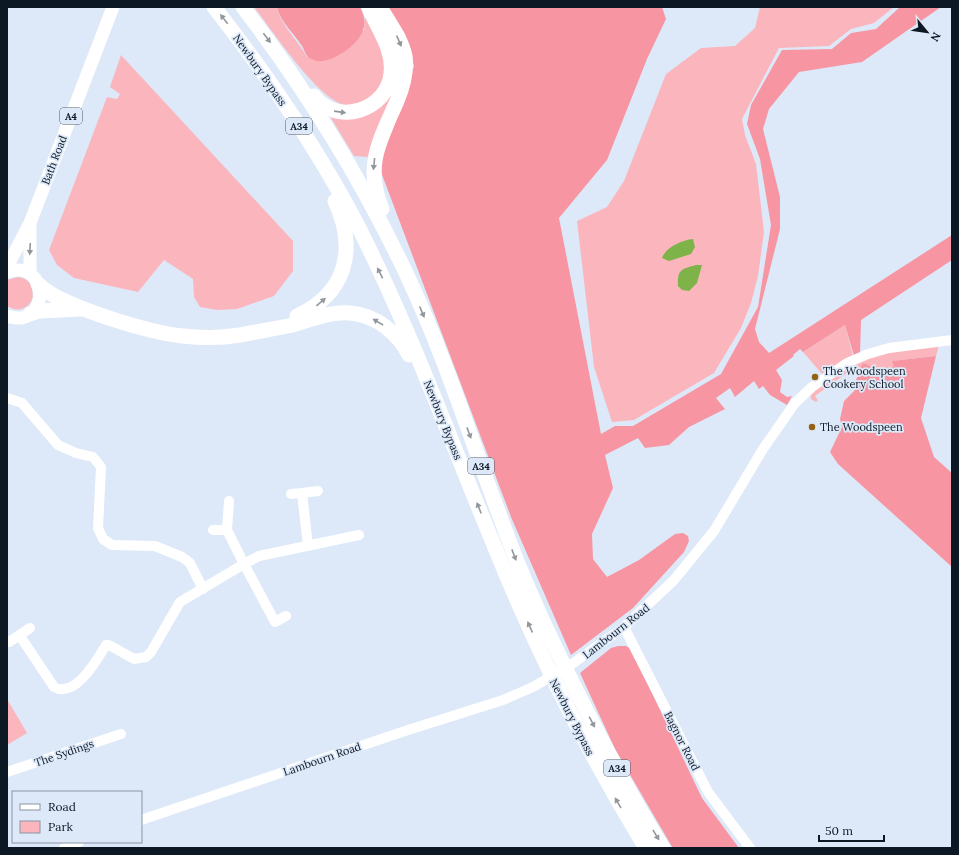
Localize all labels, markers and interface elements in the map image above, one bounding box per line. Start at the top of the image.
north arrow [907,12,947,52]
one-way arrow [219,14,228,25]
text: N [927,30,944,44]
street label: Newbury Bypass [230,31,290,109]
one-way arrow [262,33,270,43]
one-way arrow [396,35,403,47]
road number: A4 [60,108,82,124]
one-way arrow [334,109,347,115]
road number: A34 [286,118,312,134]
street label: Bath Road [38,133,70,187]
one-way arrow [370,158,377,170]
one-way arrow [27,243,34,255]
one-way arrow [377,268,383,279]
one-way arrow [316,297,326,306]
one-way arrow [419,306,425,317]
one-way arrow [372,319,384,326]
place label: The Woodspeen Cookery School [823,364,906,391]
marker: The Woodspeen Cookery School [810,372,820,382]
street label: Newbury Bypass [421,378,465,462]
place label: The Woodspeen [820,420,903,434]
marker: The Woodspeen [807,422,817,432]
one-way arrow [466,428,472,440]
road number: A34 [468,458,494,474]
one-way arrow [475,501,481,513]
one-way arrow [512,549,518,561]
street label: Lambourn Road [580,600,653,662]
one-way arrow [526,621,532,633]
street label: Newbury Bypass [547,676,597,758]
street label: Bagnor Road [661,709,703,773]
one-way arrow [589,716,596,727]
street label: The Sydings [32,736,96,770]
street label: Lambourn Road [281,739,363,779]
road number: A34 [604,760,630,776]
legend [12,791,142,843]
one-way arrow [615,797,622,809]
text: Road [48,799,76,814]
scale bar [819,817,884,843]
text: Park [48,819,74,834]
text: 50 m [825,823,853,838]
one-way arrow [652,829,659,841]

